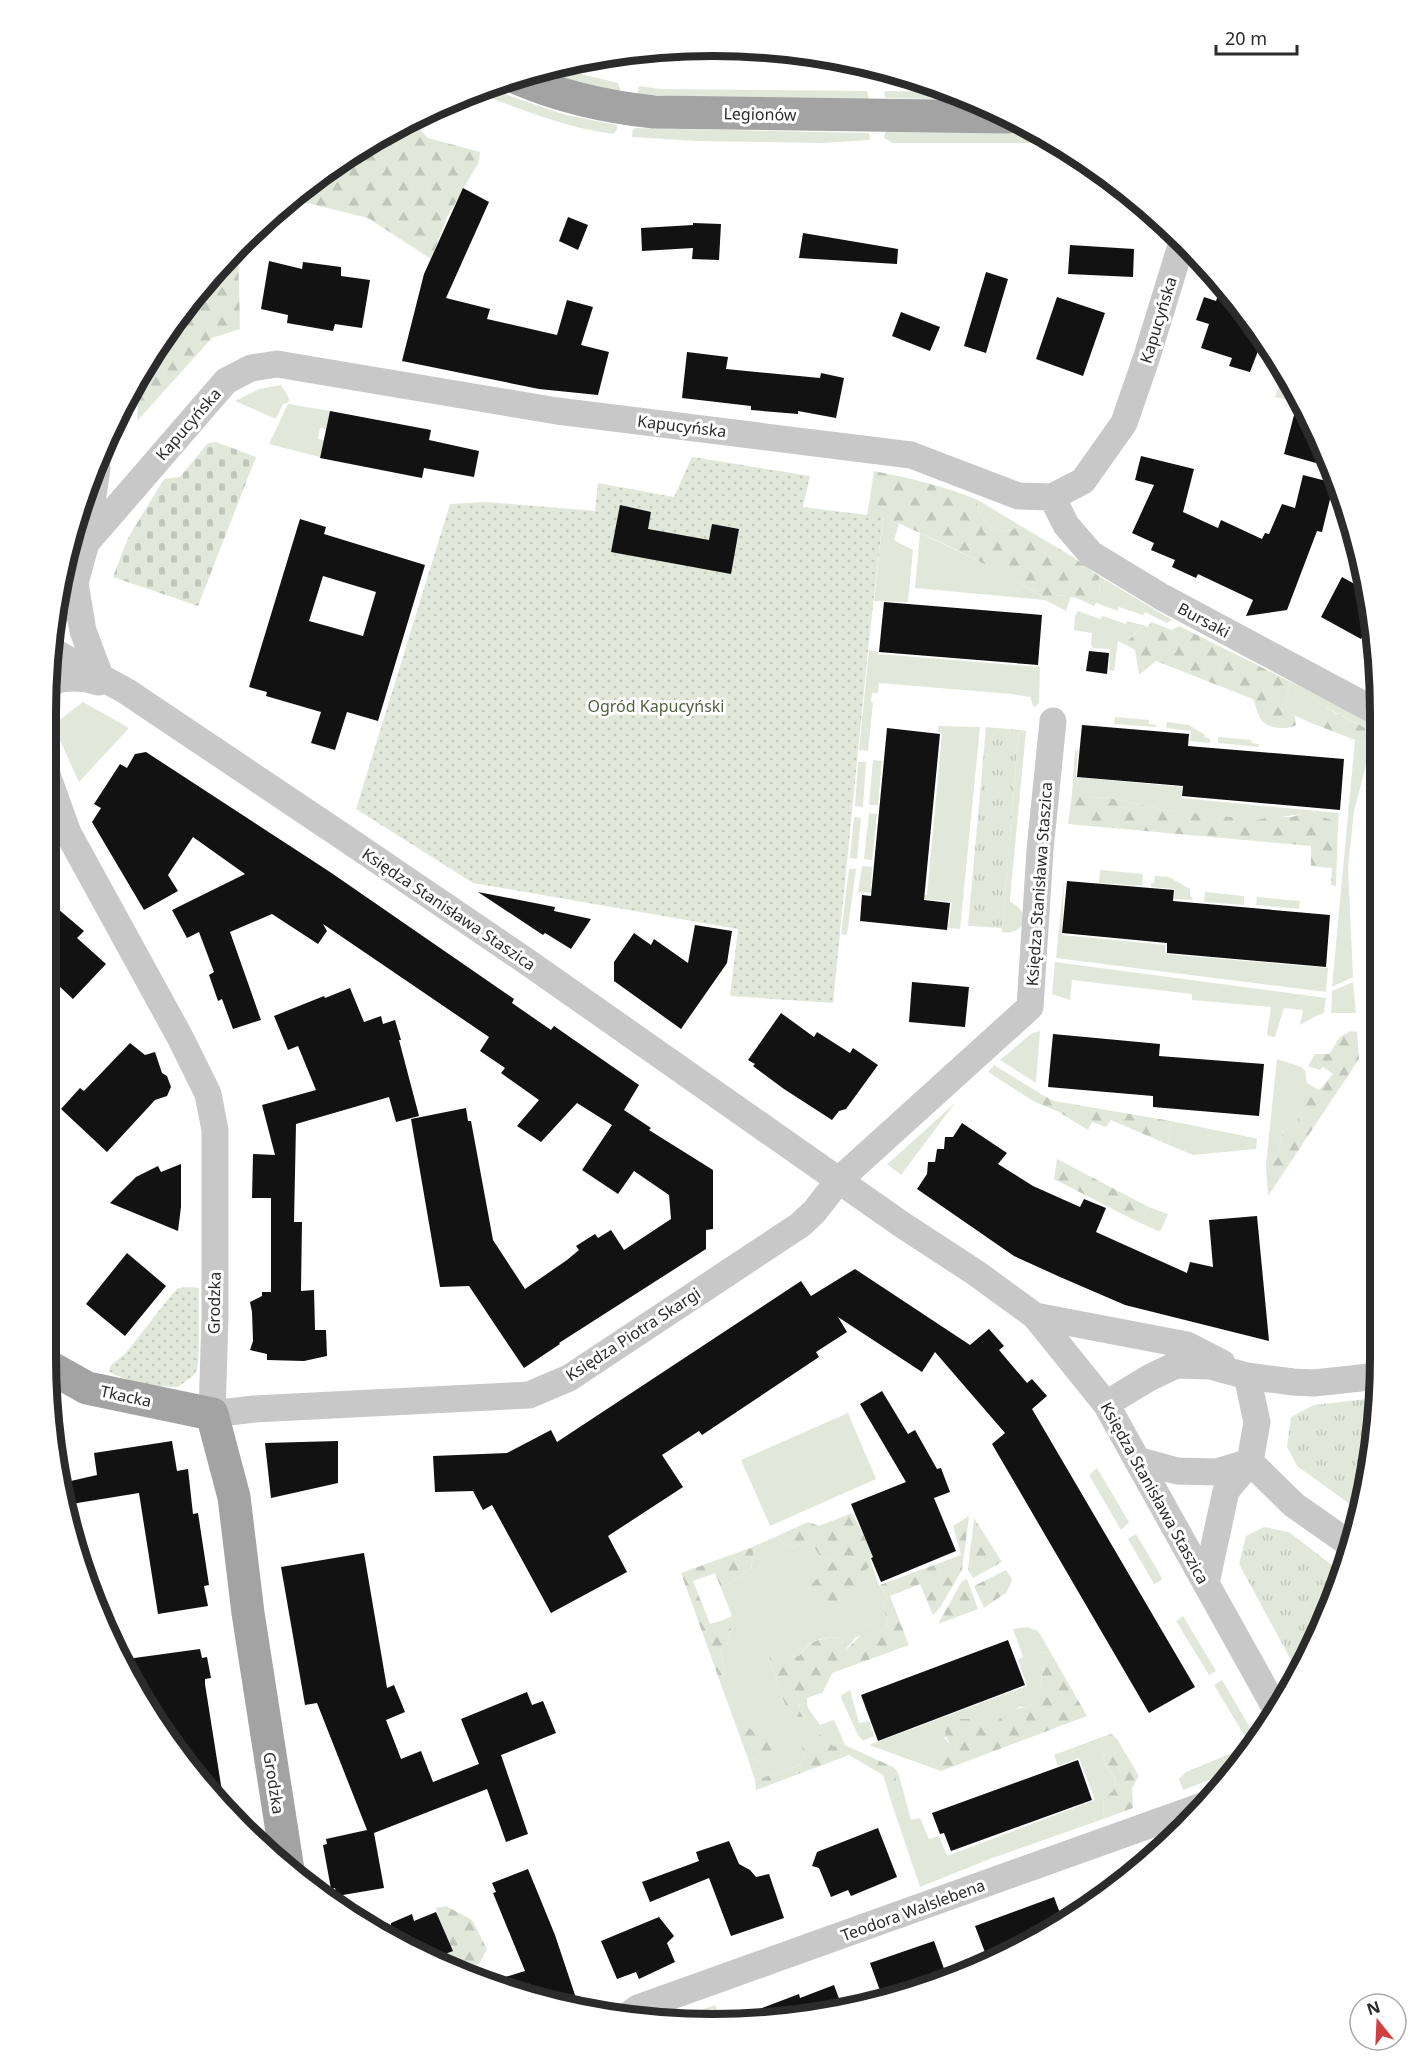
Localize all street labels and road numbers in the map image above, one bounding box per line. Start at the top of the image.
street label: Legionów [723,102,797,126]
street label: Kapucyńska [1134,274,1182,366]
street label: Kapucyńska [150,383,226,465]
street label: Kapucyńska [636,410,728,442]
street label: Bursaki [1174,597,1234,643]
street label: Księdza Stanisława Staszica [1021,781,1057,987]
street label: Księdza Stanisława Staszica [358,843,540,975]
street label: Grodzka [202,1272,226,1334]
street label: Księdza Piotra Skargi [561,1282,705,1386]
street label: Tkacka [98,1380,154,1412]
street label: Księdza Stanisława Staszica [1096,1398,1214,1588]
street label: Grodzka [258,1750,290,1816]
street label: Teodora Walslebena [838,1874,988,1946]

